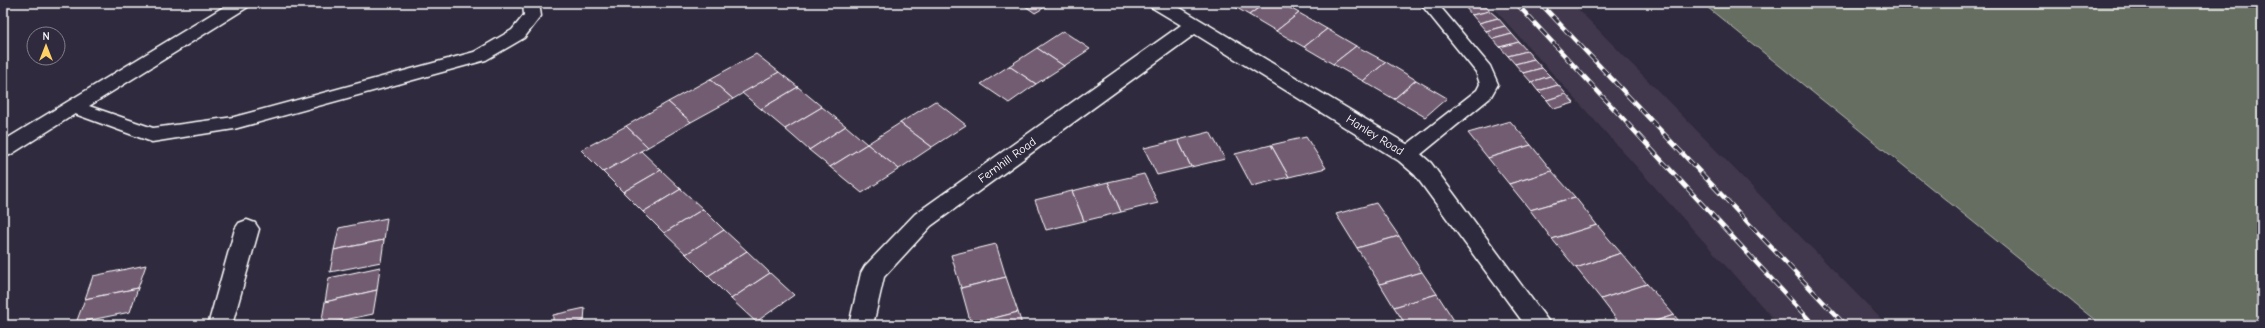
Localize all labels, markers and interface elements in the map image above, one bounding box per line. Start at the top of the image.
north arrow [26,26,66,66]
text: N [42,30,50,43]
street label: Hanley Road [1344,112,1406,158]
street label: Fernhill Road [975,134,1039,186]

